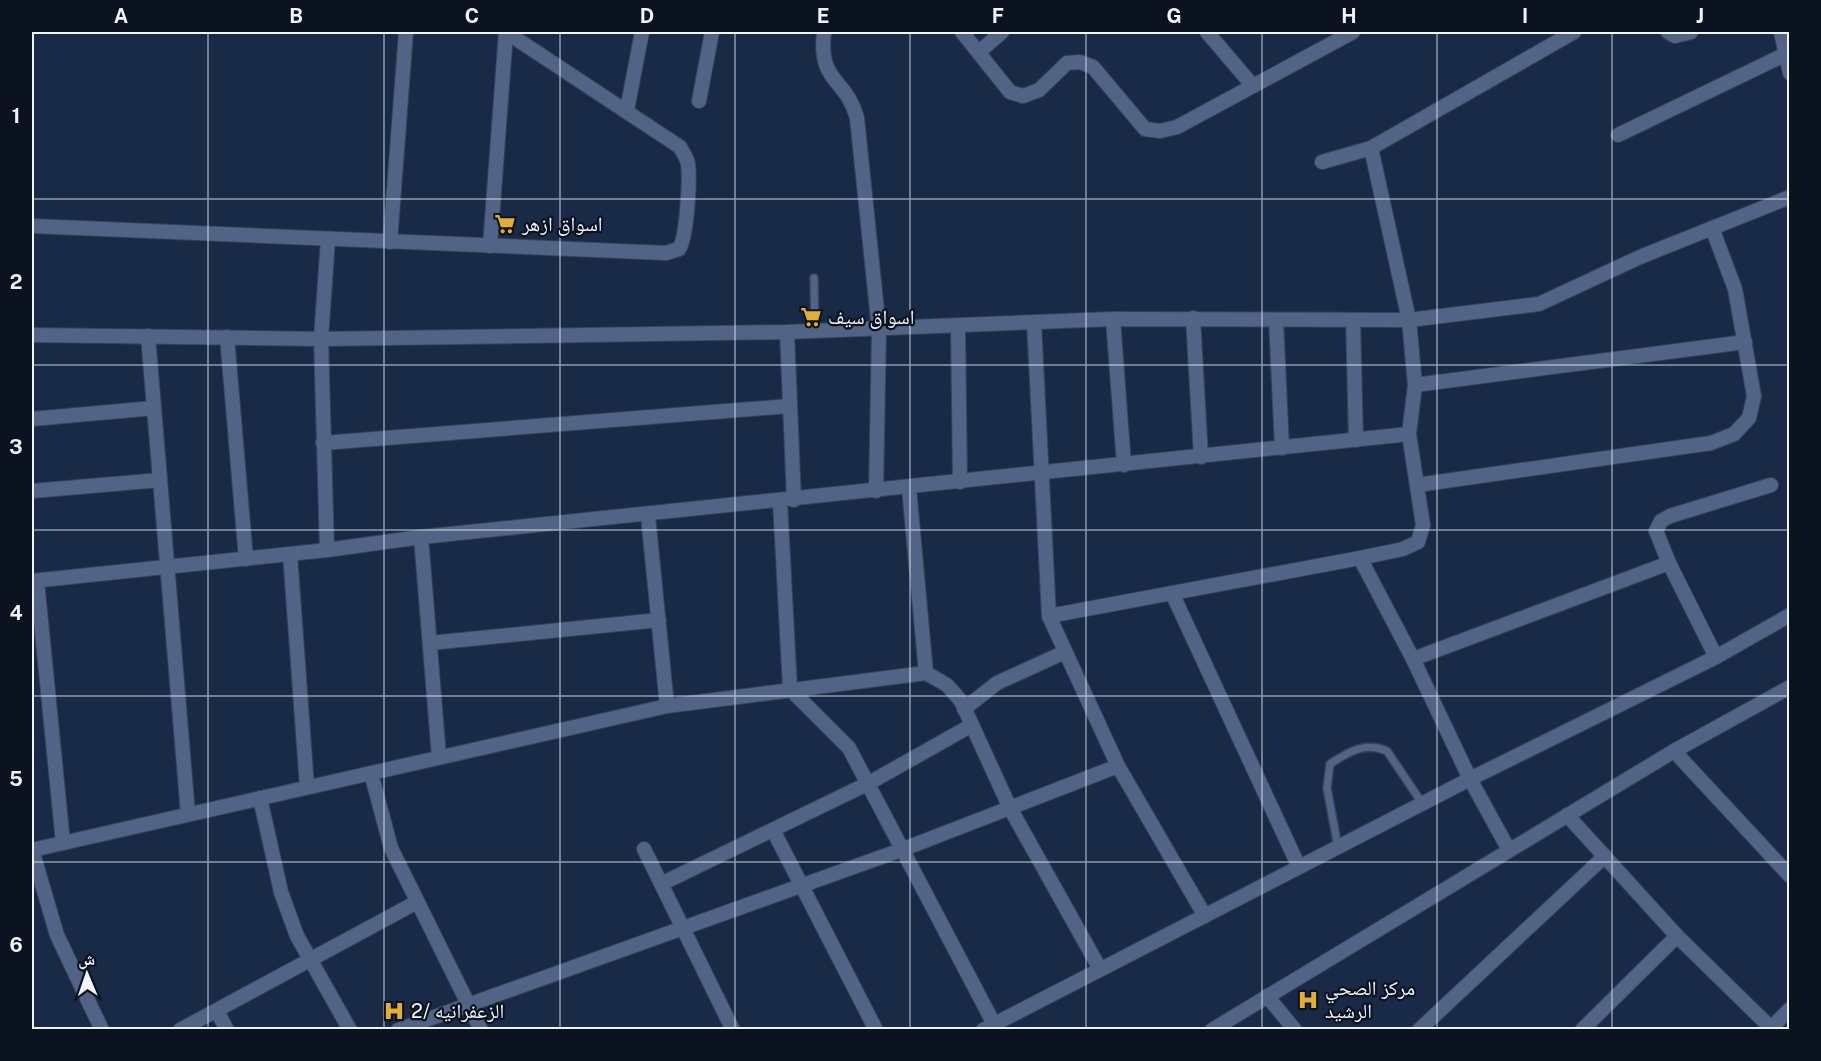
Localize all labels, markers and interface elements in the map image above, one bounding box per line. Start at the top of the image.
text: A [114,4,128,28]
text: B [289,4,303,28]
text: C [465,4,479,28]
text: D [640,4,654,28]
text: E [817,4,829,28]
text: F [992,4,1004,28]
text: G [1166,4,1182,28]
text: H [1341,4,1357,28]
text: I [1522,4,1528,28]
text: J [1696,4,1704,28]
text: 1 [12,104,20,128]
supermarket icon: اسواق ازهر [493,212,517,236]
place label: اسواق ازهر [521,212,603,236]
text: 2 [10,270,22,294]
supermarket icon: اسواق سيف [799,305,823,329]
place label: اسواق سيف [828,305,915,329]
text: 3 [9,435,23,459]
text: 4 [9,601,23,625]
text: 5 [9,767,23,791]
text: 6 [9,933,23,957]
north arrow [57,944,117,1004]
text: ش [78,950,95,969]
place label: مركز الصحي الرشيد [1325,976,1415,1023]
hospital icon: مركز الصحي الرشيد [1296,988,1320,1012]
hospital icon: الزعفرانيه /2 [382,999,406,1023]
place label: الزعفرانيه /2 [411,999,504,1023]

